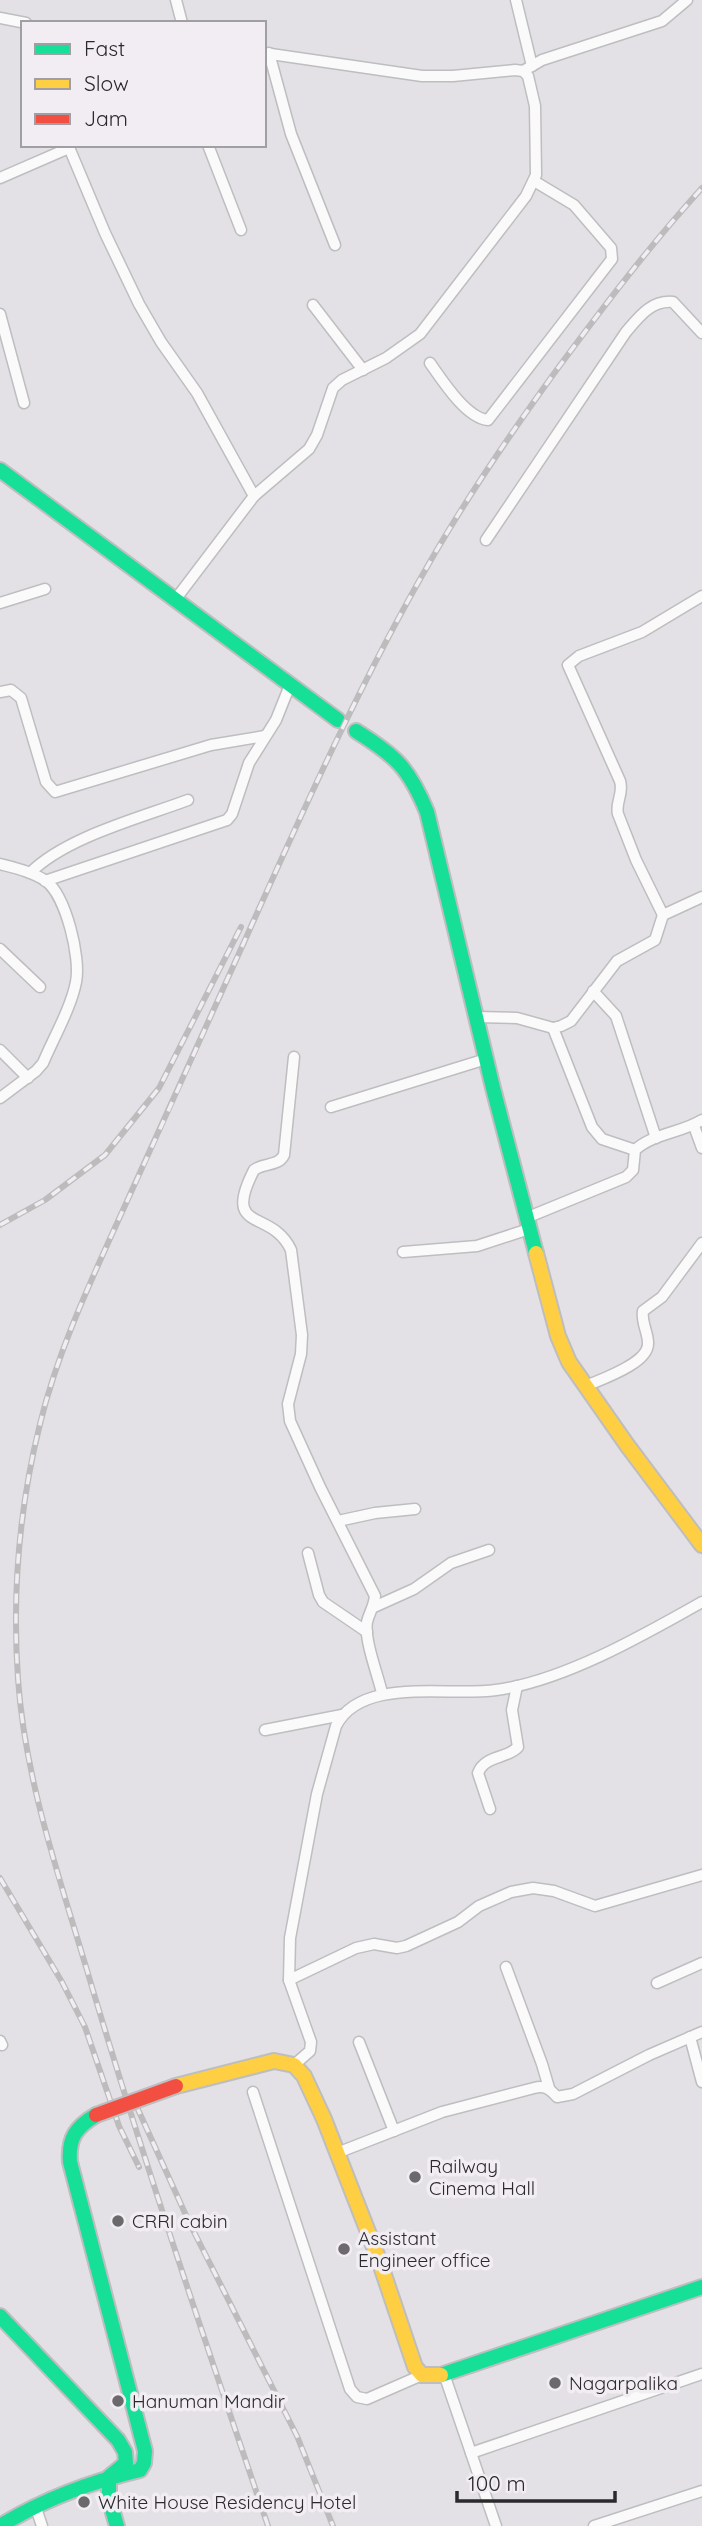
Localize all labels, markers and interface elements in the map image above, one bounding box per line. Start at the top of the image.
legend [21,21,266,147]
text: Fast [84,35,125,61]
text: Slow [84,70,129,96]
text: Jam [84,105,128,131]
place label: Railway Cinema Hall [429,2154,535,2200]
marker: Railway Cinema Hall [407,2169,423,2185]
place label: CRRI cabin [132,2209,228,2233]
marker: CRRI cabin [110,2213,126,2229]
place label: Assistant Engineer office [358,2226,490,2272]
marker: Assistant Engineer office [336,2241,352,2257]
place label: Nagarpalika [569,2371,678,2395]
marker: Nagarpalika [547,2375,563,2391]
place label: Hanuman Mandir [132,2389,286,2413]
marker: Hanuman Mandir [110,2393,126,2409]
scale bar [457,2460,614,2504]
text: 100 m [468,2470,526,2496]
place label: White House Residency Hotel [98,2490,356,2514]
marker: White House Residency Hotel [76,2494,92,2510]

